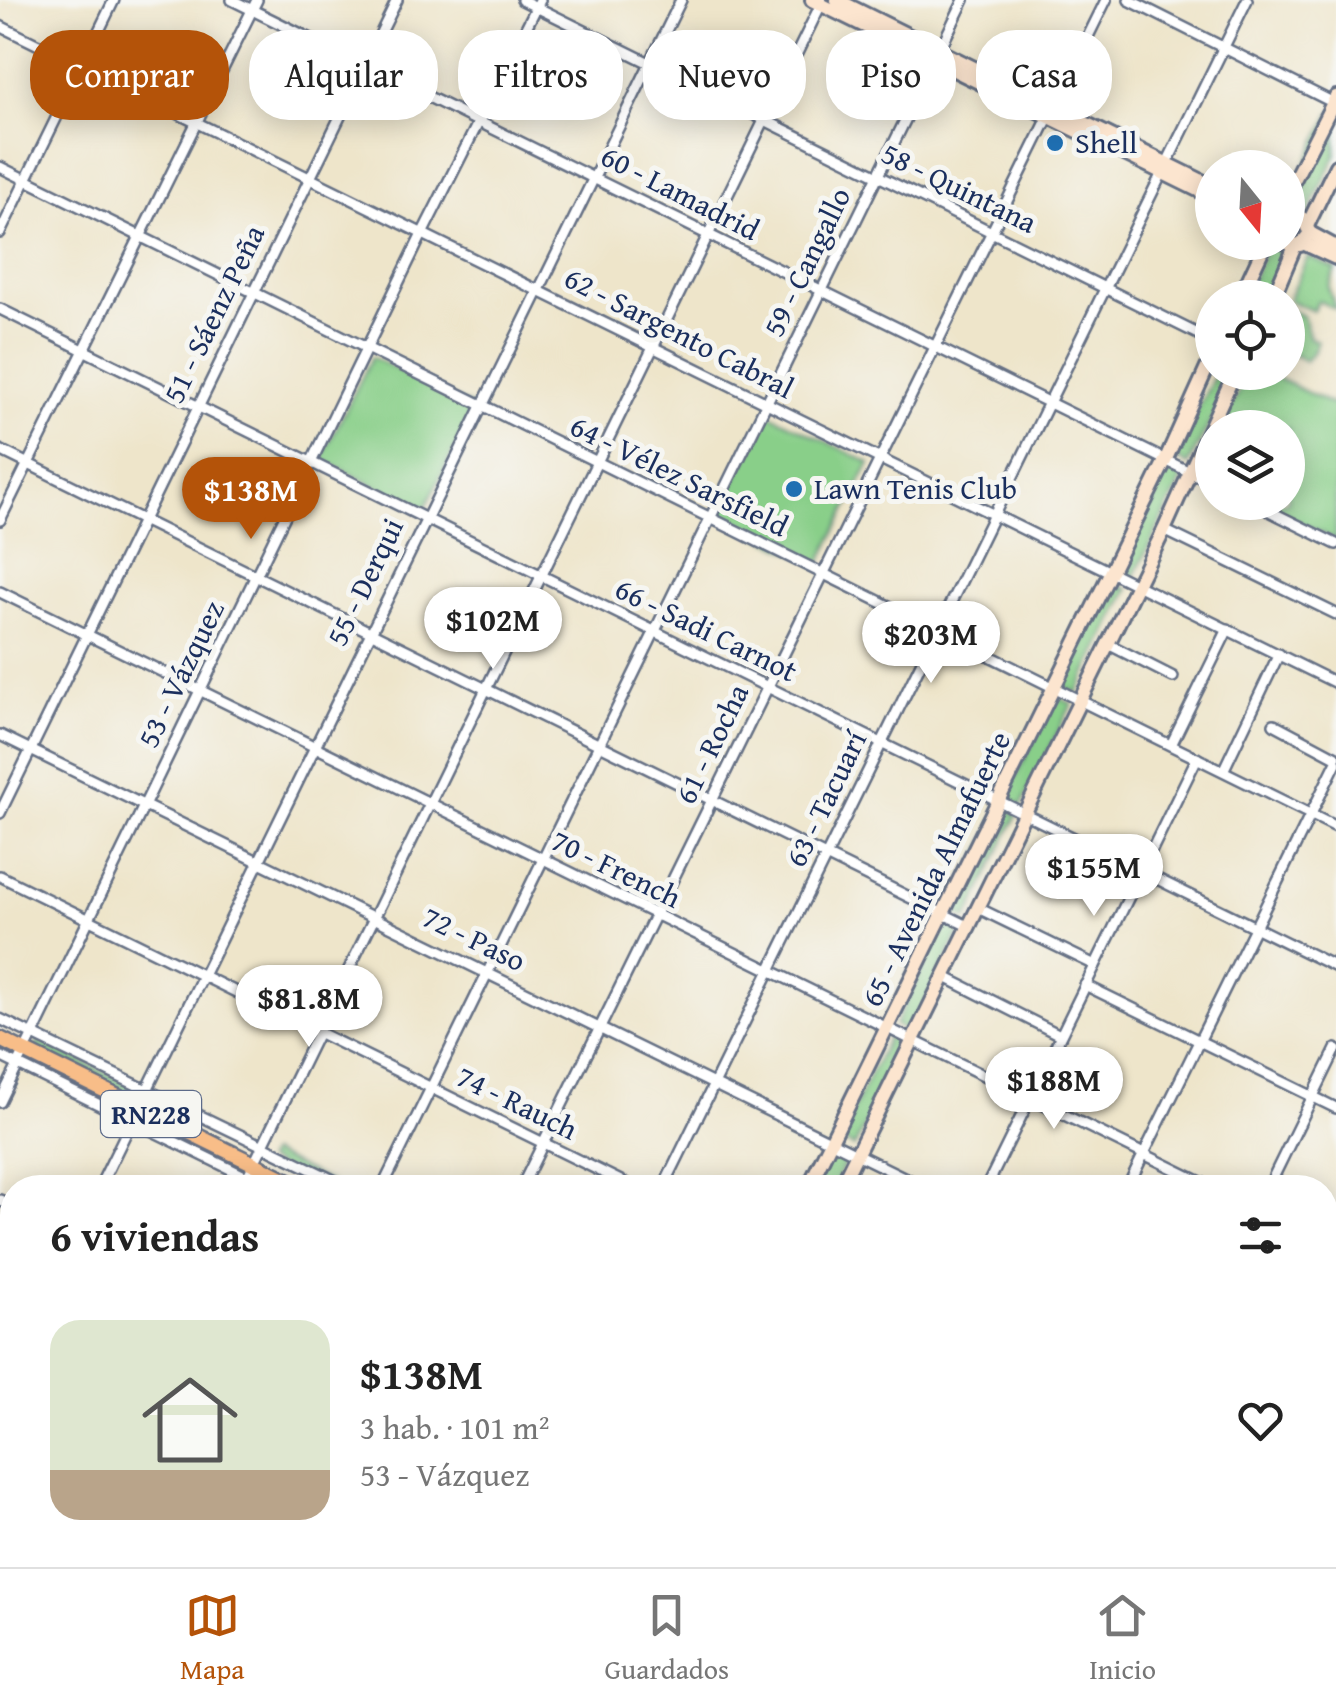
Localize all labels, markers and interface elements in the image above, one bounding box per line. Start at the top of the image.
chip: Comprar [30,30,229,120]
chip: Alquilar [249,30,438,120]
chip: Filtros [458,30,623,120]
chip: Nuevo [643,30,806,120]
chip: Piso [826,30,956,120]
chip: Casa [976,30,1112,120]
place label: Shell [1075,120,1137,164]
street label: 58 - Quintana [874,131,1045,244]
marker: Shell [1044,132,1066,154]
street label: 60 - Lamadrid [594,133,767,251]
north arrow [1195,150,1305,260]
map controls [1195,150,1305,520]
street label: 59 - Cangallo [751,180,861,344]
street label: 51 - Sáenz Peña [151,217,275,410]
street label: 62 - Sargento Cabral [557,255,802,409]
button: locate [1195,280,1305,390]
street label: 64 - Vélez Sarsfield [563,403,796,547]
button: layers [1195,410,1305,520]
pin: $138M [181,457,321,542]
text: $138M [204,466,298,513]
place label: Lawn Tenis Club [814,466,1017,510]
marker: Lawn Tenis Club [783,478,805,500]
street label: 55 - Derqui [314,510,414,653]
street label: 66 - Sadi Carnot [608,566,805,692]
pin: $102M [423,587,563,672]
street label: 53 - Vázquez [126,593,235,754]
text: $102M [446,596,540,643]
pin: $203M [861,601,1001,686]
text: $203M [884,610,978,657]
street label: 61 - Rocha [663,676,759,811]
street label: 63 - Tacuarí [773,722,877,874]
street label: 65 - Avenida Almafuerte [849,723,1021,1014]
street label: 70 - French [544,818,689,919]
pin: $155M [1024,834,1164,919]
text: $155M [1047,843,1141,890]
street label: 72 - Paso [415,894,533,982]
pin: $81.8M [228,965,390,1050]
text: $81.8M [258,974,360,1021]
pin: $188M [984,1047,1124,1132]
street label: 74 - Rauch [449,1054,586,1150]
text: $188M [1007,1056,1101,1103]
road number: RN228 [101,1091,201,1137]
text: 6 viviendas [50,1205,259,1266]
icon: filters [1233,1208,1288,1263]
text: $138M [360,1343,483,1404]
icon: home [130,1360,250,1480]
icon: heart [1233,1393,1288,1448]
text: 3 hab. · 101 m² [360,1404,549,1451]
text: 53 - Vázquez [360,1451,529,1498]
tab: Mapa [180,1588,245,1689]
tab: Guardados [605,1588,729,1689]
tab: Inicio [1089,1588,1156,1689]

